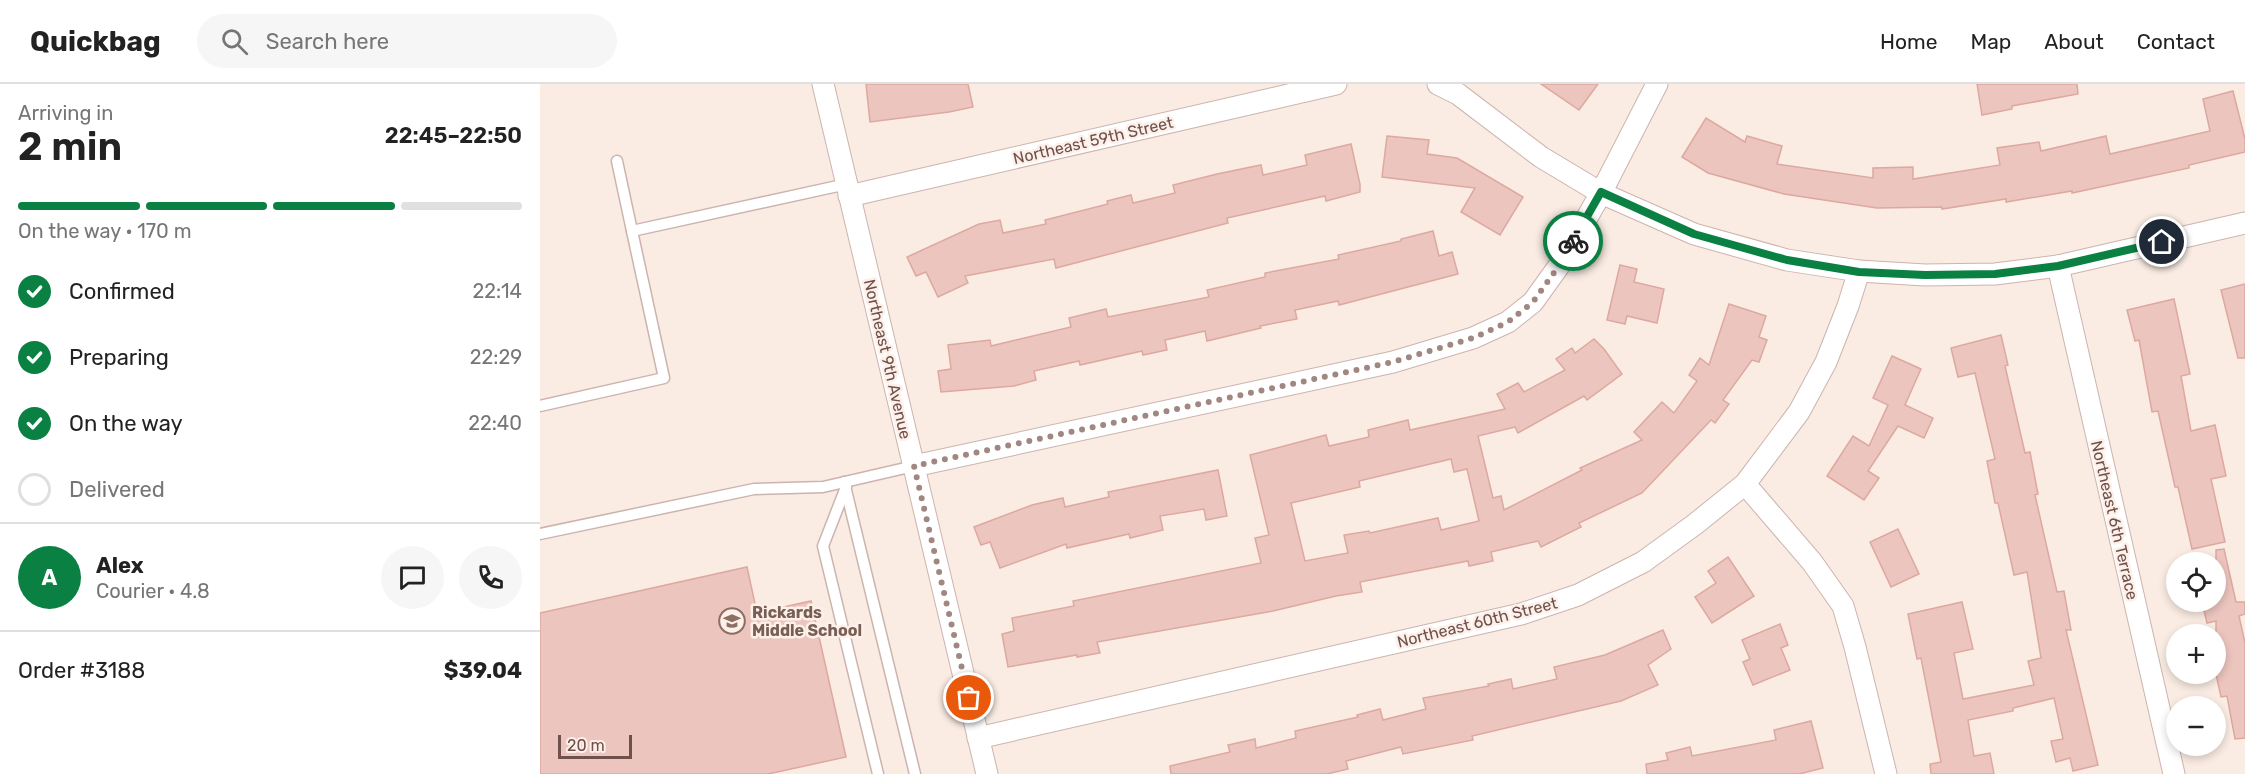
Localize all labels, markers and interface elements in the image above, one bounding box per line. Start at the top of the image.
search box [197,14,617,68]
text: Quickbag [30,25,161,58]
icon: search [218,25,251,58]
text: Search here [266,28,389,55]
text: Home [1880,29,1937,54]
text: Map [1970,29,2011,54]
text: About [2044,29,2104,54]
text: Contact [2137,29,2215,54]
text: Arriving in [18,101,113,125]
street label: Northeast 59th Street [1011,113,1175,168]
text: 22:45–22:50 [385,122,522,149]
text: 2 min [18,124,122,170]
courier [1543,211,1603,271]
pin [2136,216,2187,267]
text: On the way · 170 m [18,219,191,243]
icon: bike [1557,225,1590,258]
icon: home [2145,225,2178,258]
icon: check [18,275,51,308]
street label: Northeast 9th Avenue [860,277,915,441]
text: Confirmed [69,278,175,305]
text: 22:14 [472,279,522,303]
icon: check [18,341,51,374]
text: Preparing [69,344,169,371]
text: 22:29 [470,345,522,369]
icon: check [18,407,51,440]
text: On the way [69,410,183,437]
text: 22:40 [468,411,522,435]
street label: Northeast 6th Terrace [2087,439,2142,602]
text: Delivered [69,476,165,503]
button: chat [381,546,444,609]
button: phone [459,546,522,609]
text: Alex [96,552,144,579]
map controls [2166,552,2226,756]
button: locate [2166,552,2226,612]
text: A [42,564,57,591]
text: Courier · 4.8 [96,579,210,603]
street label: Northeast 60th Street [1395,593,1559,652]
place label: Rickards Middle School [752,603,862,640]
school or university icon: Rickards Middle School [717,606,747,636]
button: + [2166,624,2226,684]
text: Order #3188 [18,657,145,684]
text: $39.04 [444,657,522,684]
pin [943,672,994,723]
icon: bag [952,681,985,714]
button: − [2166,696,2226,756]
scale bar [558,732,632,760]
text: 20 m [567,736,605,755]

